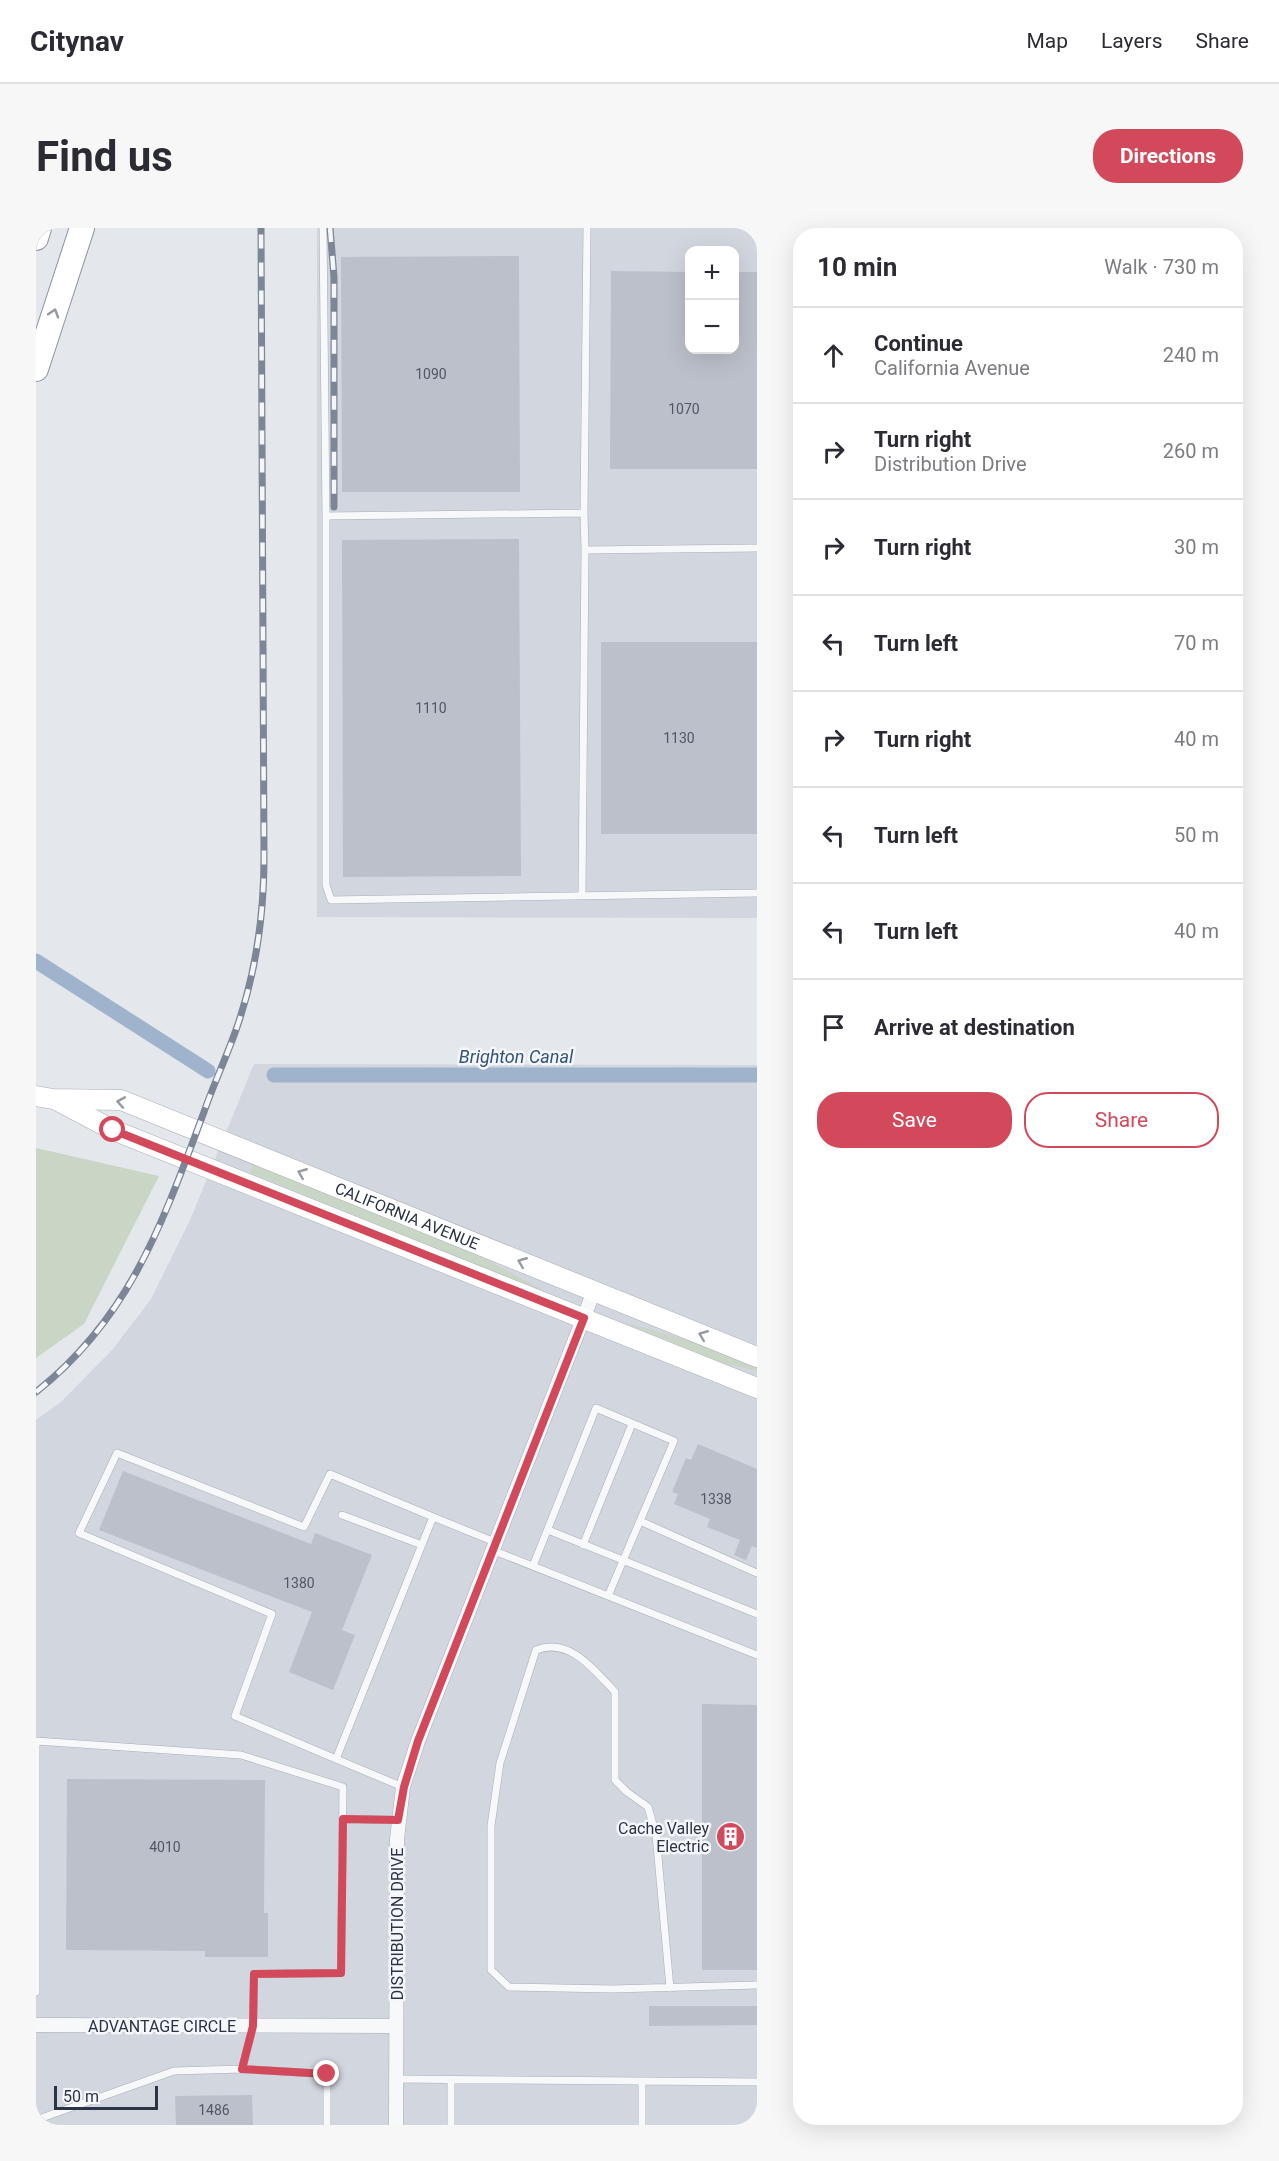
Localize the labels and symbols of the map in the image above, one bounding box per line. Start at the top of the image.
one-way arrow [47,308,59,319]
house number: 1090 [415,366,447,382]
house number: 1070 [668,401,700,417]
house number: 1110 [415,700,447,716]
house number: 1130 [663,730,695,746]
water label: Brighton Canal [459,1046,574,1067]
one-way arrow [116,1096,126,1108]
route start [99,1116,125,1142]
one-way arrow [298,1168,309,1180]
street label: CALIFORNIA AVENUE [332,1178,482,1253]
one-way arrow [517,1257,528,1269]
one-way arrow [698,1330,709,1342]
house number: 1338 [700,1491,732,1507]
house number: 1380 [283,1575,315,1591]
place label: Cache Valley Electric [618,1819,709,1856]
building icon: Cache Valley Electric [714,1821,746,1853]
house number: 4010 [149,1839,181,1855]
street label: DISTRIBUTION DRIVE [388,1848,407,2000]
street label: ADVANTAGE CIRCLE [88,2017,236,2036]
route end [313,2060,339,2086]
scale bar [54,2083,158,2110]
house number: 1486 [198,2102,230,2118]

